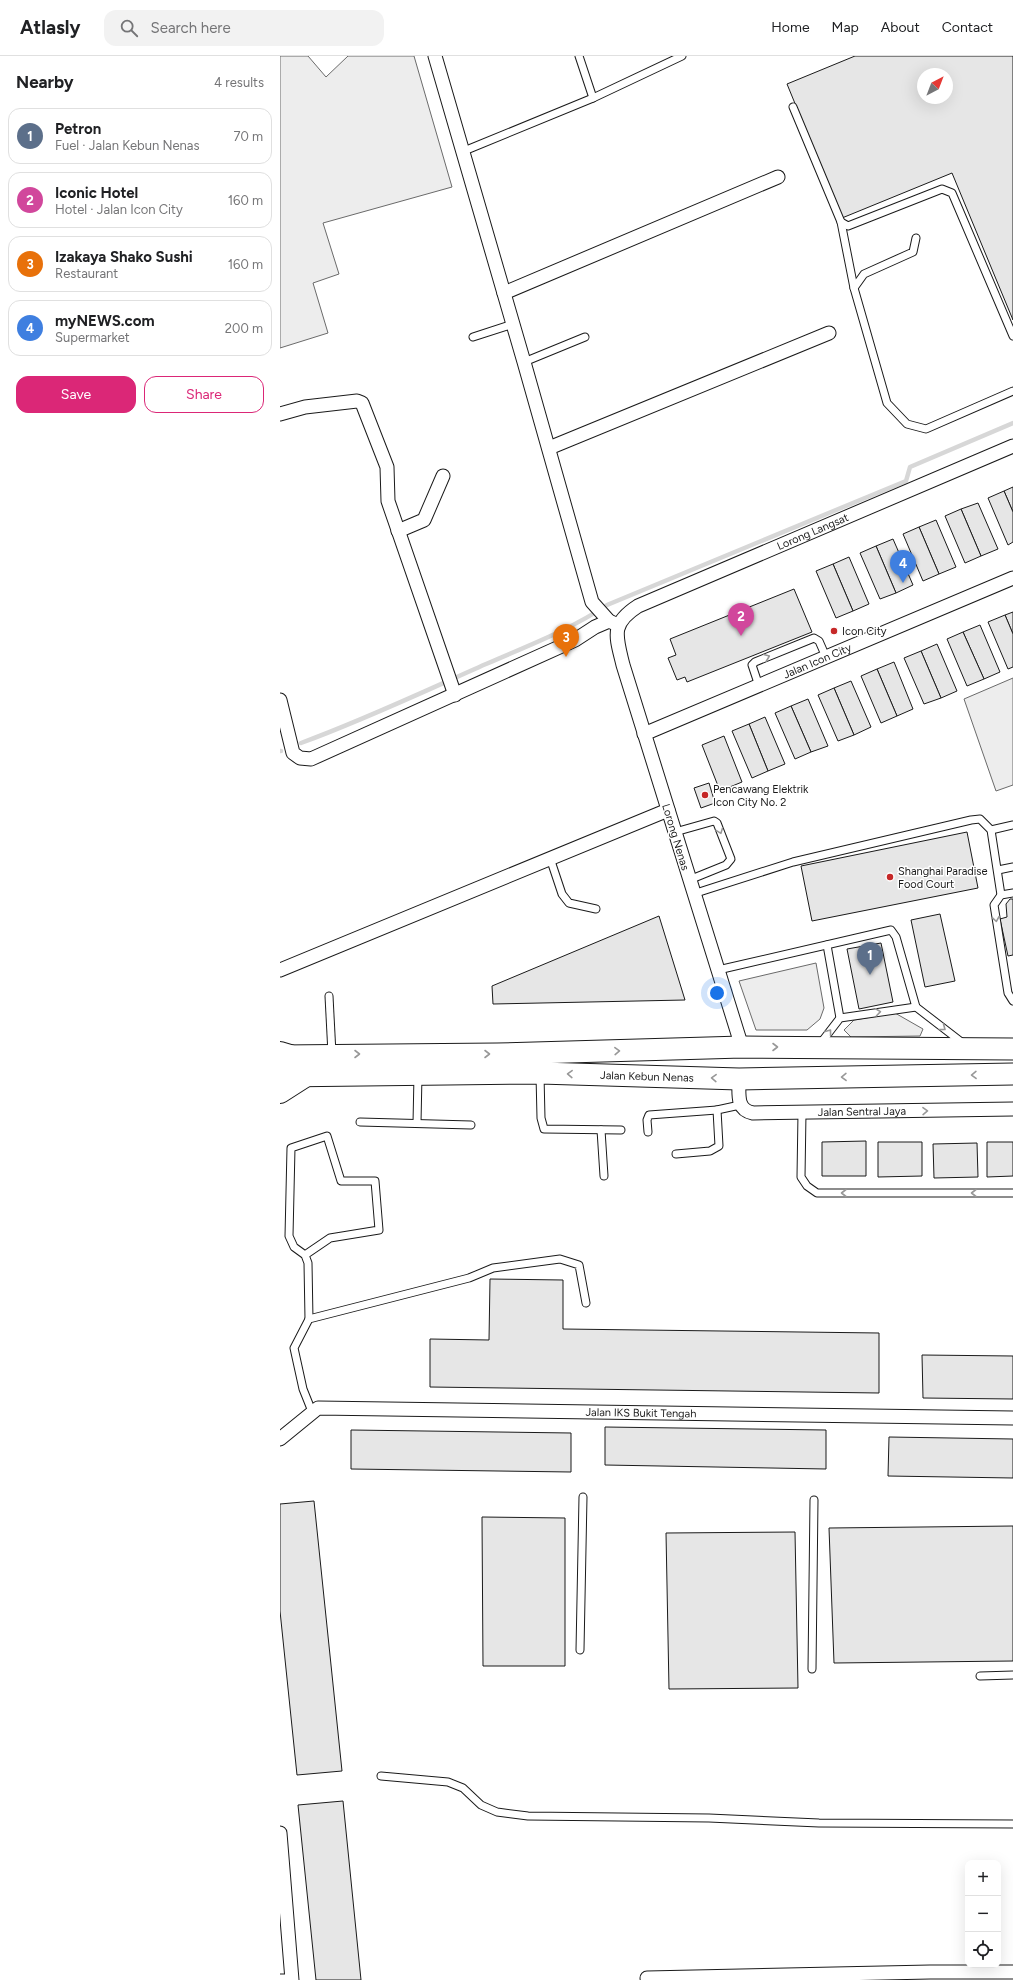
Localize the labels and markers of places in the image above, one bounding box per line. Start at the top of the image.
pin: 4 [890,550,916,583]
pin: 2 [728,603,754,636]
pin: 3 [553,624,579,657]
place label: Icon City [842,625,887,638]
marker: Icon City [829,626,839,636]
place label: Pencawang Elektrik Icon City No. 2 [713,783,809,809]
marker: Pencawang Elektrik Icon City No. 2 [700,790,710,800]
place label: Shanghai Paradise Food Court [898,865,987,891]
marker: Shanghai Paradise Food Court [885,872,895,882]
pin: 1 [857,942,883,975]

